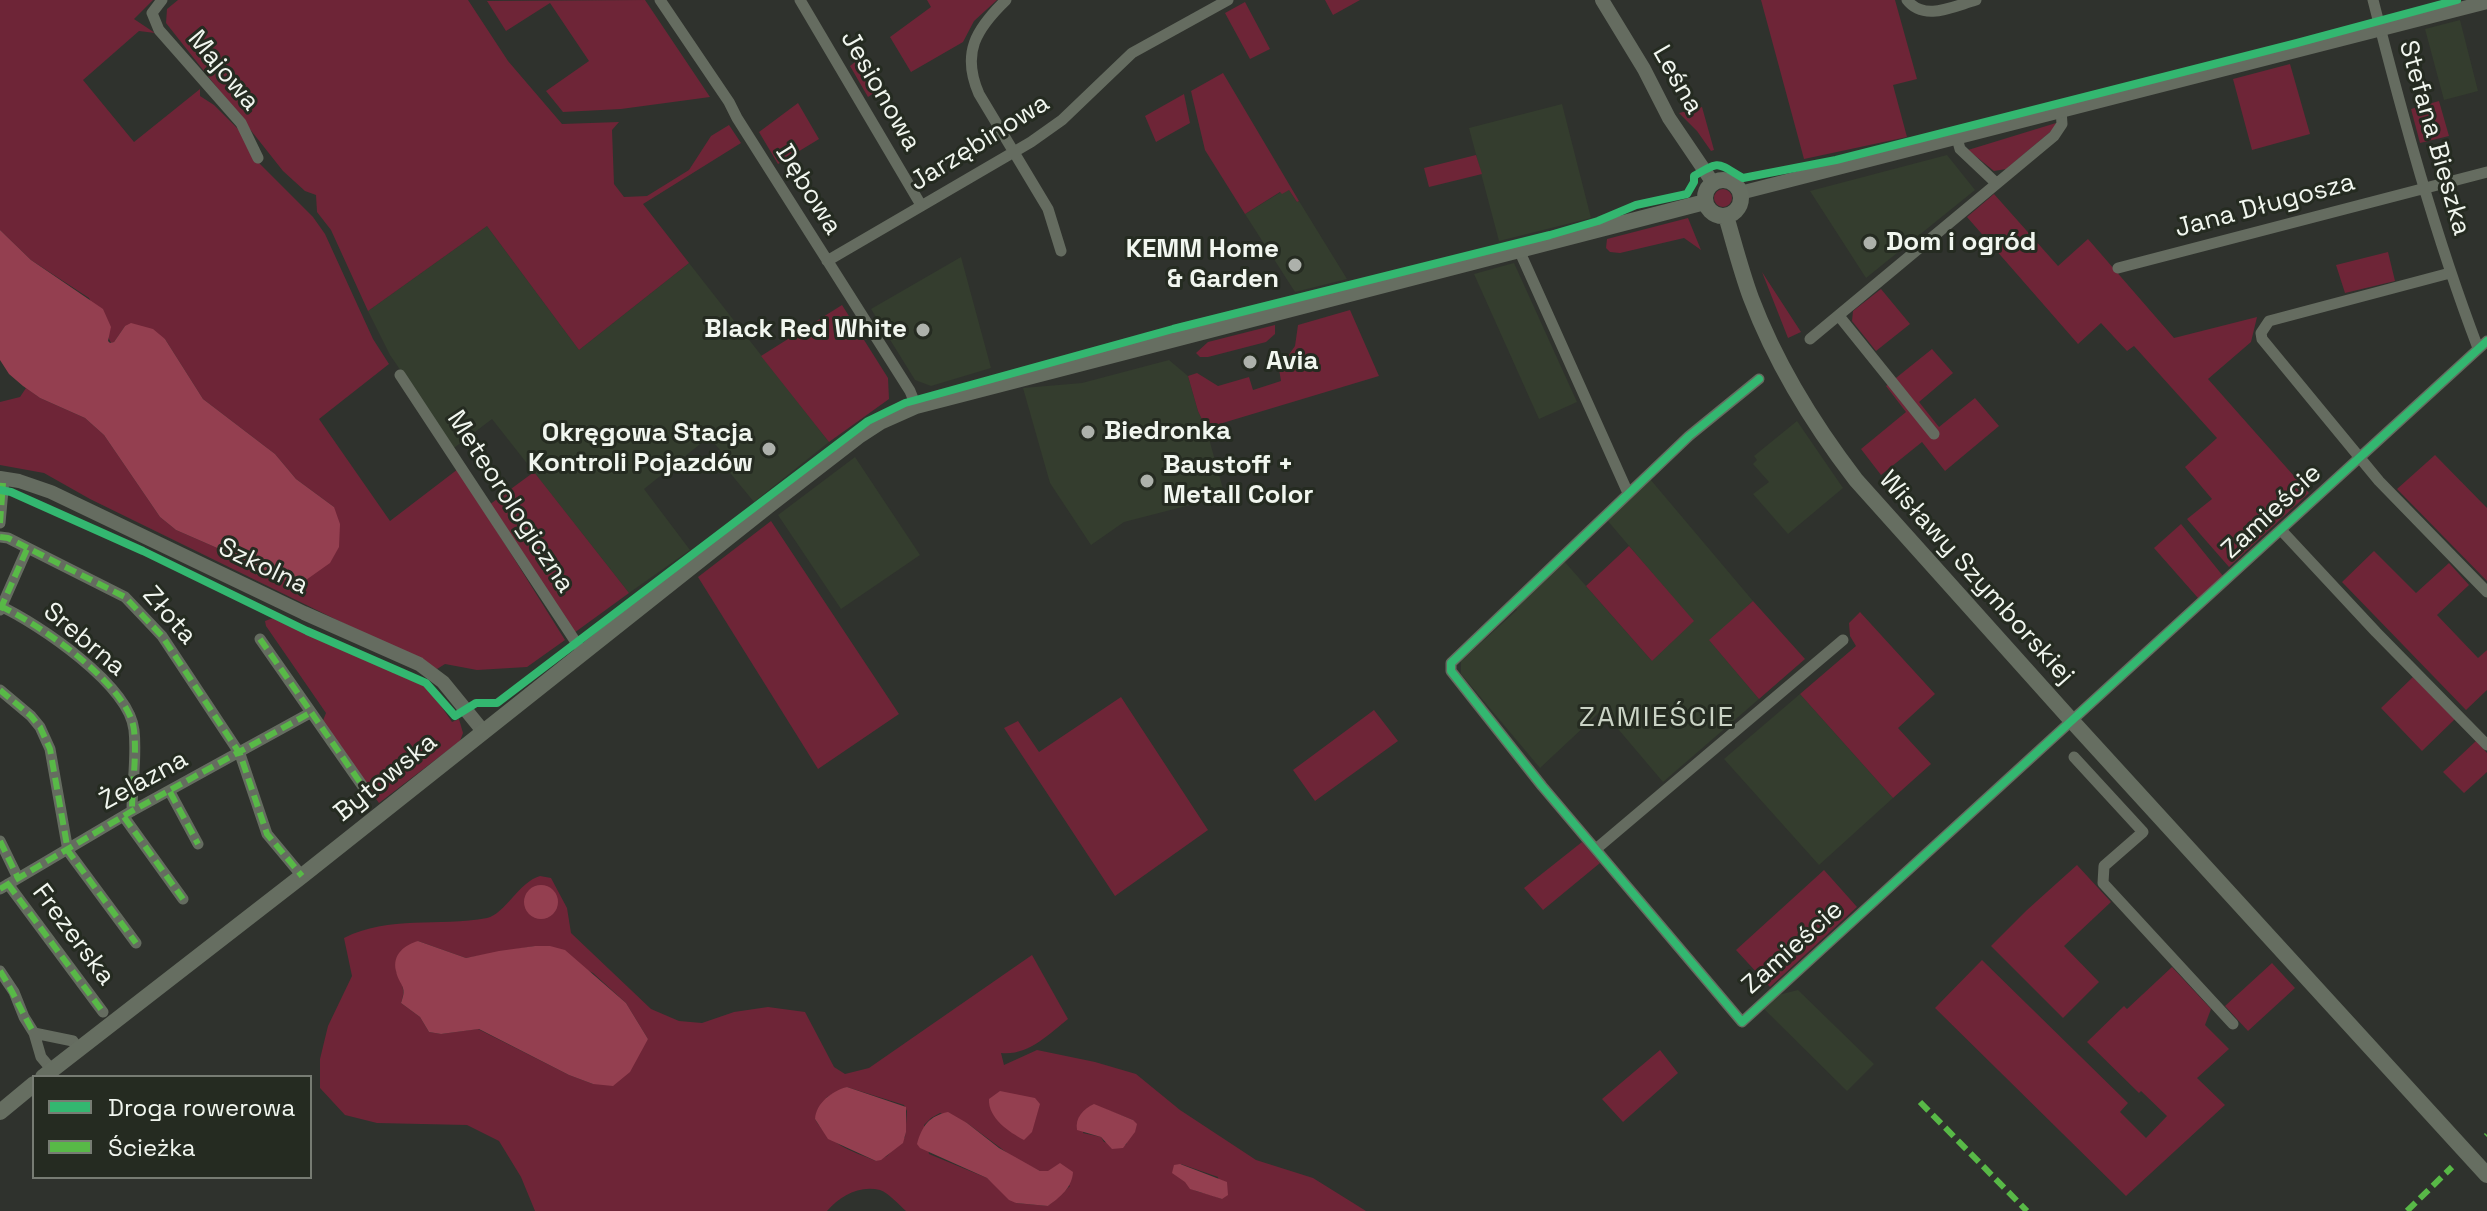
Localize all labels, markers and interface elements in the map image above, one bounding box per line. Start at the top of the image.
street label: Majowa [180,24,266,118]
street label: Jesionowa [833,25,927,157]
street label: Stefana Bieszka [2391,37,2477,239]
street label: Leśna [1645,40,1709,120]
street label: Jarzębinowa [905,88,1055,198]
street label: Dębowa [768,139,848,241]
street label: Jana Długosza [2172,167,2358,245]
place label: Dom i ogród [1886,227,2036,259]
place label: KEMM Home & Garden [1126,234,1279,296]
marker: Dom i ogród [1861,234,1879,252]
marker: KEMM Home & Garden [1286,256,1304,274]
place label: Black Red White [704,314,907,346]
marker: Black Red White [914,321,932,339]
place label: Avia [1266,346,1318,378]
marker: Avia [1241,353,1259,371]
street label: Meteorologiczna [440,405,580,599]
place label: Biedronka [1104,416,1231,448]
place label: Okręgowa Stacja Kontroli Pojazdów [528,418,753,480]
marker: Biedronka [1079,423,1097,441]
marker: Okręgowa Stacja Kontroli Pojazdów [760,440,778,458]
place label: Baustoff + Metall Color [1163,450,1314,512]
street label: Zamieście [2216,458,2328,566]
street label: Wisławy Szymborskiej [1872,465,2080,691]
marker: Baustoff + Metall Color [1138,472,1156,490]
street label: Szkolna [213,532,313,602]
street label: Złota [135,580,203,652]
street label: Srebrna [36,597,132,683]
district label: ZAMIEŚCIE [1579,701,1735,735]
street label: Bytowska [328,727,444,829]
street label: Żelazna [95,744,193,818]
street label: Frezerska [25,878,121,992]
street label: Zamieście [1736,895,1850,1001]
legend [32,1075,312,1179]
text: Droga rowerowa [108,1092,295,1123]
text: Ścieżka [108,1132,196,1163]

